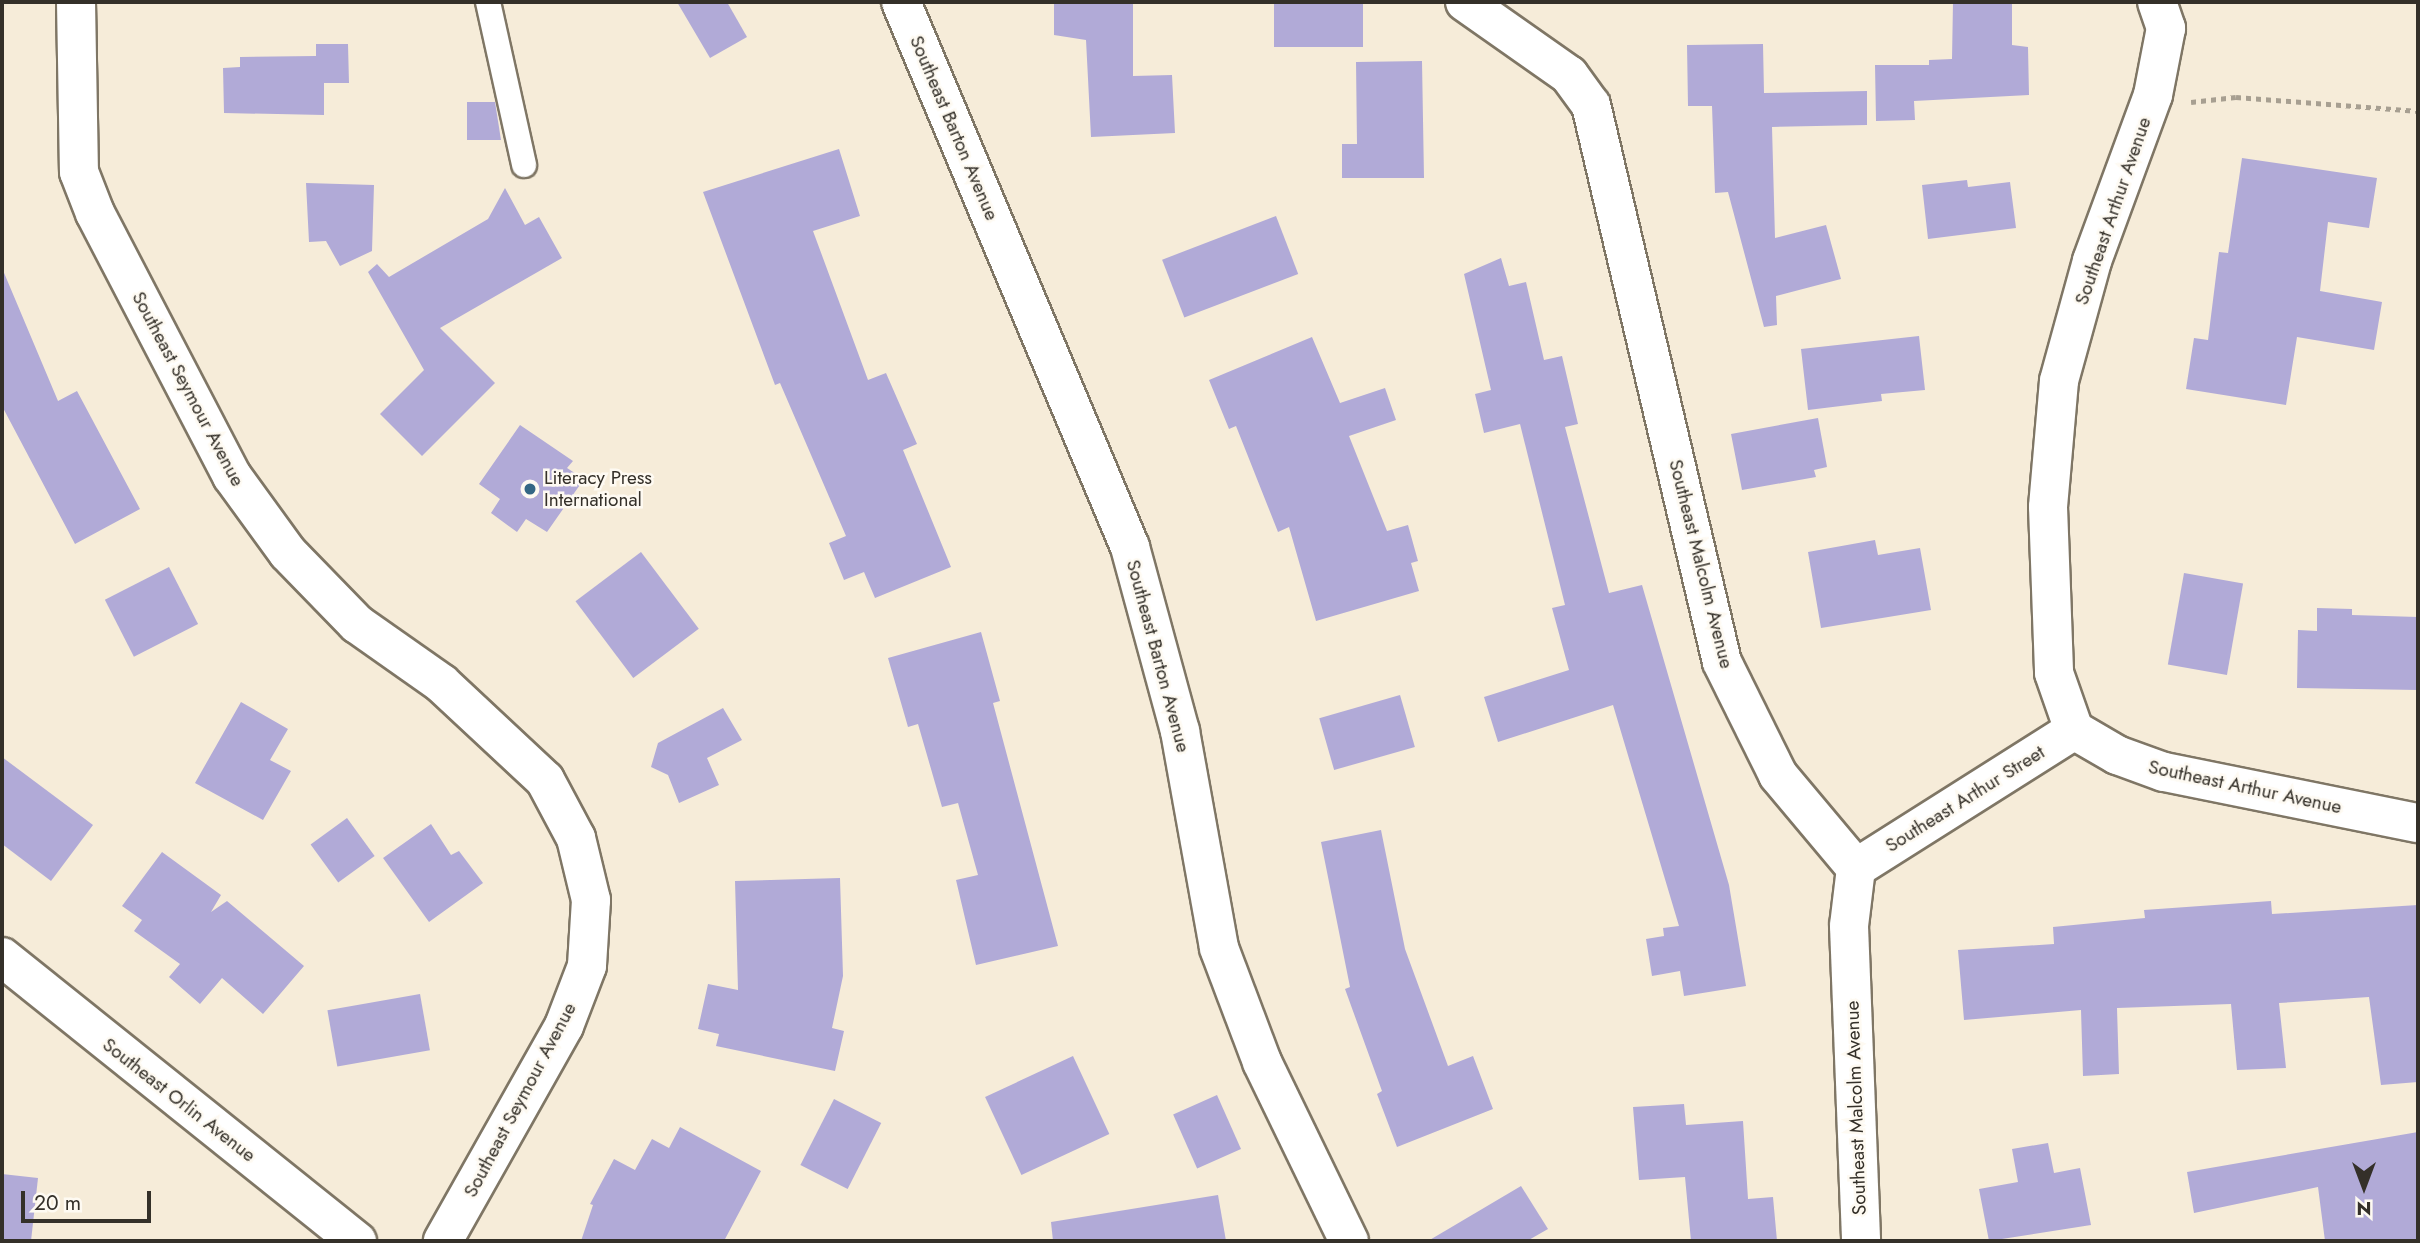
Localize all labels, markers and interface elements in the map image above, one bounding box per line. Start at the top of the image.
street label: Southeast Barton Avenue [905,32,1003,224]
street label: Southeast Arthur Avenue [2070,114,2156,308]
street label: Southeast Seymour Avenue [127,288,249,490]
street label: Southeast Malcolm Avenue [1664,457,1738,671]
place label: Literacy Press International [544,467,652,511]
marker: Literacy Press International [522,481,538,497]
street label: Southeast Barton Avenue [1121,557,1195,755]
street label: Southeast Arthur Street [1881,741,2049,857]
street label: Southeast Arthur Avenue [2146,755,2344,819]
street label: Southeast Seymour Avenue [459,999,581,1201]
street label: Southeast Malcolm Avenue [1841,1000,1871,1216]
street label: Southeast Orlin Avenue [98,1033,260,1167]
north arrow [2329,1152,2399,1222]
scale bar [24,1176,154,1220]
text: 20 m [34,1188,81,1218]
text: N [2356,1195,2372,1222]

